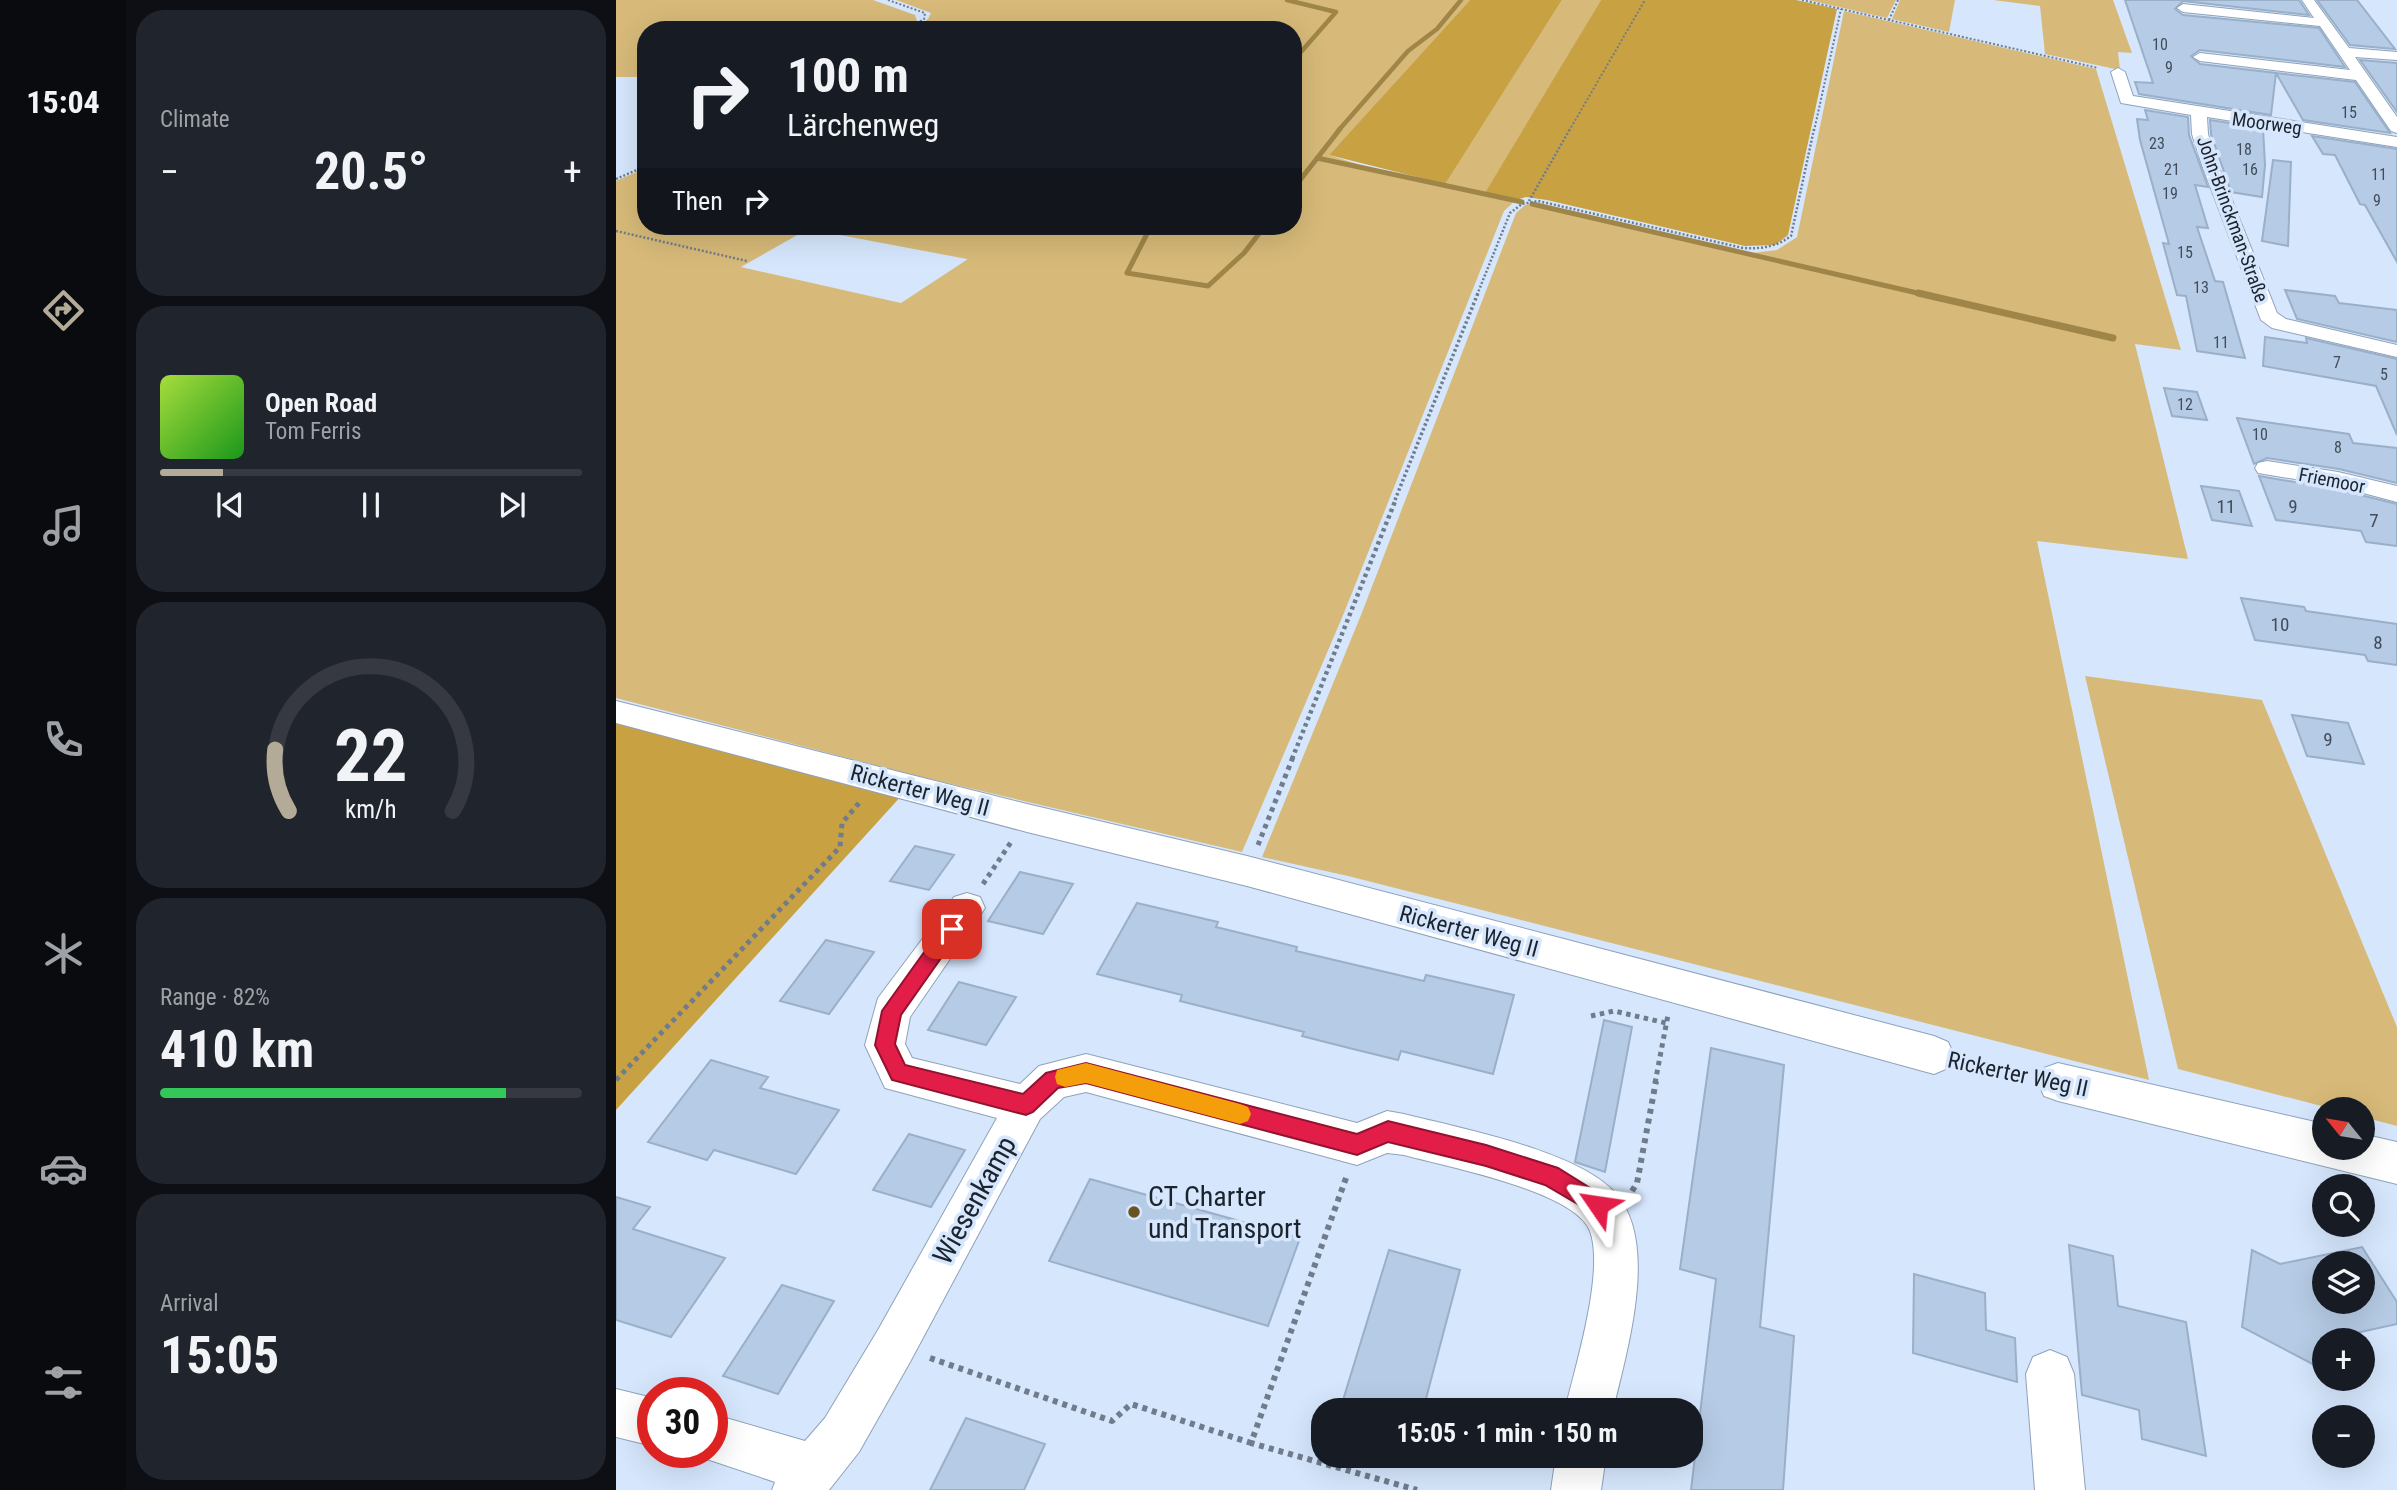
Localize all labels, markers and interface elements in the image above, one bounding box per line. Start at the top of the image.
house number: 10 [2152,35,2168,54]
text: 100 m [787,47,909,104]
icon: right [672,49,763,140]
house number: 9 [2165,58,2173,77]
text: 15:04 [26,83,100,121]
house number: 15 [2341,103,2357,122]
text: Climate [160,106,230,133]
text: Lärchenweg [787,106,939,144]
street label: Moorweg [2231,107,2303,140]
street label: John-Brinckman-Straße [2192,133,2273,305]
house number: 23 [2149,134,2165,153]
house number: 18 [2236,140,2252,159]
text: 20.5° [314,141,428,202]
text: − [160,150,179,194]
text: + [563,150,582,194]
house number: 21 [2164,160,2180,179]
house number: 16 [2242,160,2258,179]
house number: 11 [2371,165,2387,184]
icon: right [737,182,775,220]
house number: 19 [2162,184,2178,203]
text: Then [672,186,723,216]
house number: 9 [2373,191,2381,210]
house number: 15 [2177,243,2193,262]
house number: 13 [2193,278,2209,297]
icon: directions [39,286,88,335]
house number: 11 [2213,333,2229,352]
house number: 7 [2333,353,2341,372]
house number: 5 [2380,365,2388,384]
text: Open Road [265,388,377,418]
house number: 12 [2177,395,2193,414]
text: Tom Ferris [265,418,361,445]
house number: 10 [2252,425,2268,444]
house number: 8 [2334,438,2342,457]
street label: Friemoor [2297,463,2367,498]
icon: previous [211,486,249,524]
icon: pause [352,486,390,524]
icon: next [493,486,531,524]
house number: 11 [2217,495,2235,518]
house number: 9 [2288,495,2298,518]
icon: music [39,501,88,550]
house number: 7 [2369,509,2379,532]
house number: 10 [2271,613,2289,636]
house number: 8 [2373,631,2383,654]
text: 22 [334,713,408,799]
icon: phone [39,715,88,764]
house number: 9 [2323,728,2333,751]
street label: Rickerter Weg II [848,759,992,822]
text: km/h [345,795,397,824]
pin [922,899,982,959]
street label: Rickerter Weg II [1397,900,1541,963]
icon: arrive [933,910,971,948]
icon: climate [39,929,88,978]
text: Range · 82% [160,984,270,1011]
text: 410 km [160,1019,314,1080]
street label: Rickerter Weg II [1945,1046,2090,1103]
north arrow [2312,1097,2375,1160]
map controls [2312,1097,2375,1468]
street label: Wiesenkamp [926,1130,1023,1270]
icon: car [39,1144,88,1193]
position arrow [1561,1168,1635,1242]
button: search [2312,1174,2375,1237]
place label: CT Charter und Transport [1148,1180,1302,1245]
marker: CT Charter und Transport [1126,1204,1142,1220]
button: layers [2312,1251,2375,1314]
text: Arrival [160,1290,219,1317]
text: 15:05 [160,1325,279,1386]
button: + [2312,1328,2375,1391]
icon: filters [39,1358,88,1407]
speed limit sign: 30 [637,1377,728,1468]
button: − [2312,1405,2375,1468]
text: 15:05 · 1 min · 150 m [1397,1418,1617,1448]

